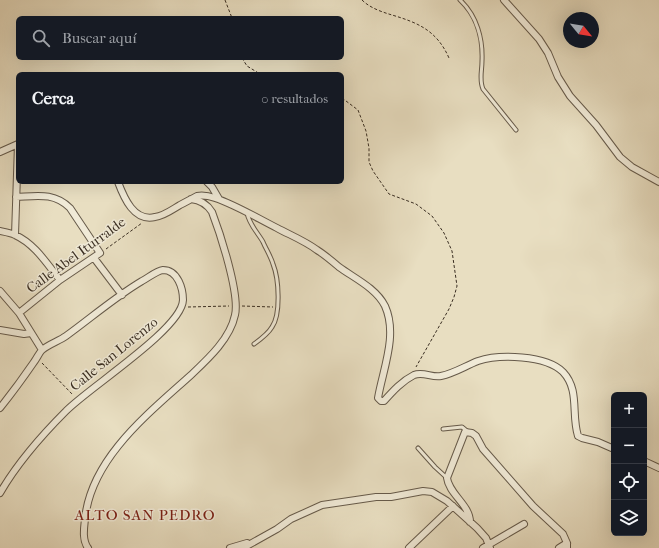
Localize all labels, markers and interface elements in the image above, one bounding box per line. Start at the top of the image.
north arrow [563,12,599,48]
search box [16,16,344,60]
icon: search [30,27,52,49]
text: Buscar aquí [62,29,137,47]
text: Cerca [32,88,74,108]
text: 0 resultados [261,91,328,106]
street label: Calle Abel Iturralde [23,213,129,297]
street label: Calle San Lorenzo [67,313,161,395]
map controls [611,392,647,536]
button: + [611,392,647,428]
button: − [611,428,647,464]
button: locate [611,464,647,500]
button: layers [611,500,647,536]
district label: ALTO SAN PEDRO [73,506,216,524]

